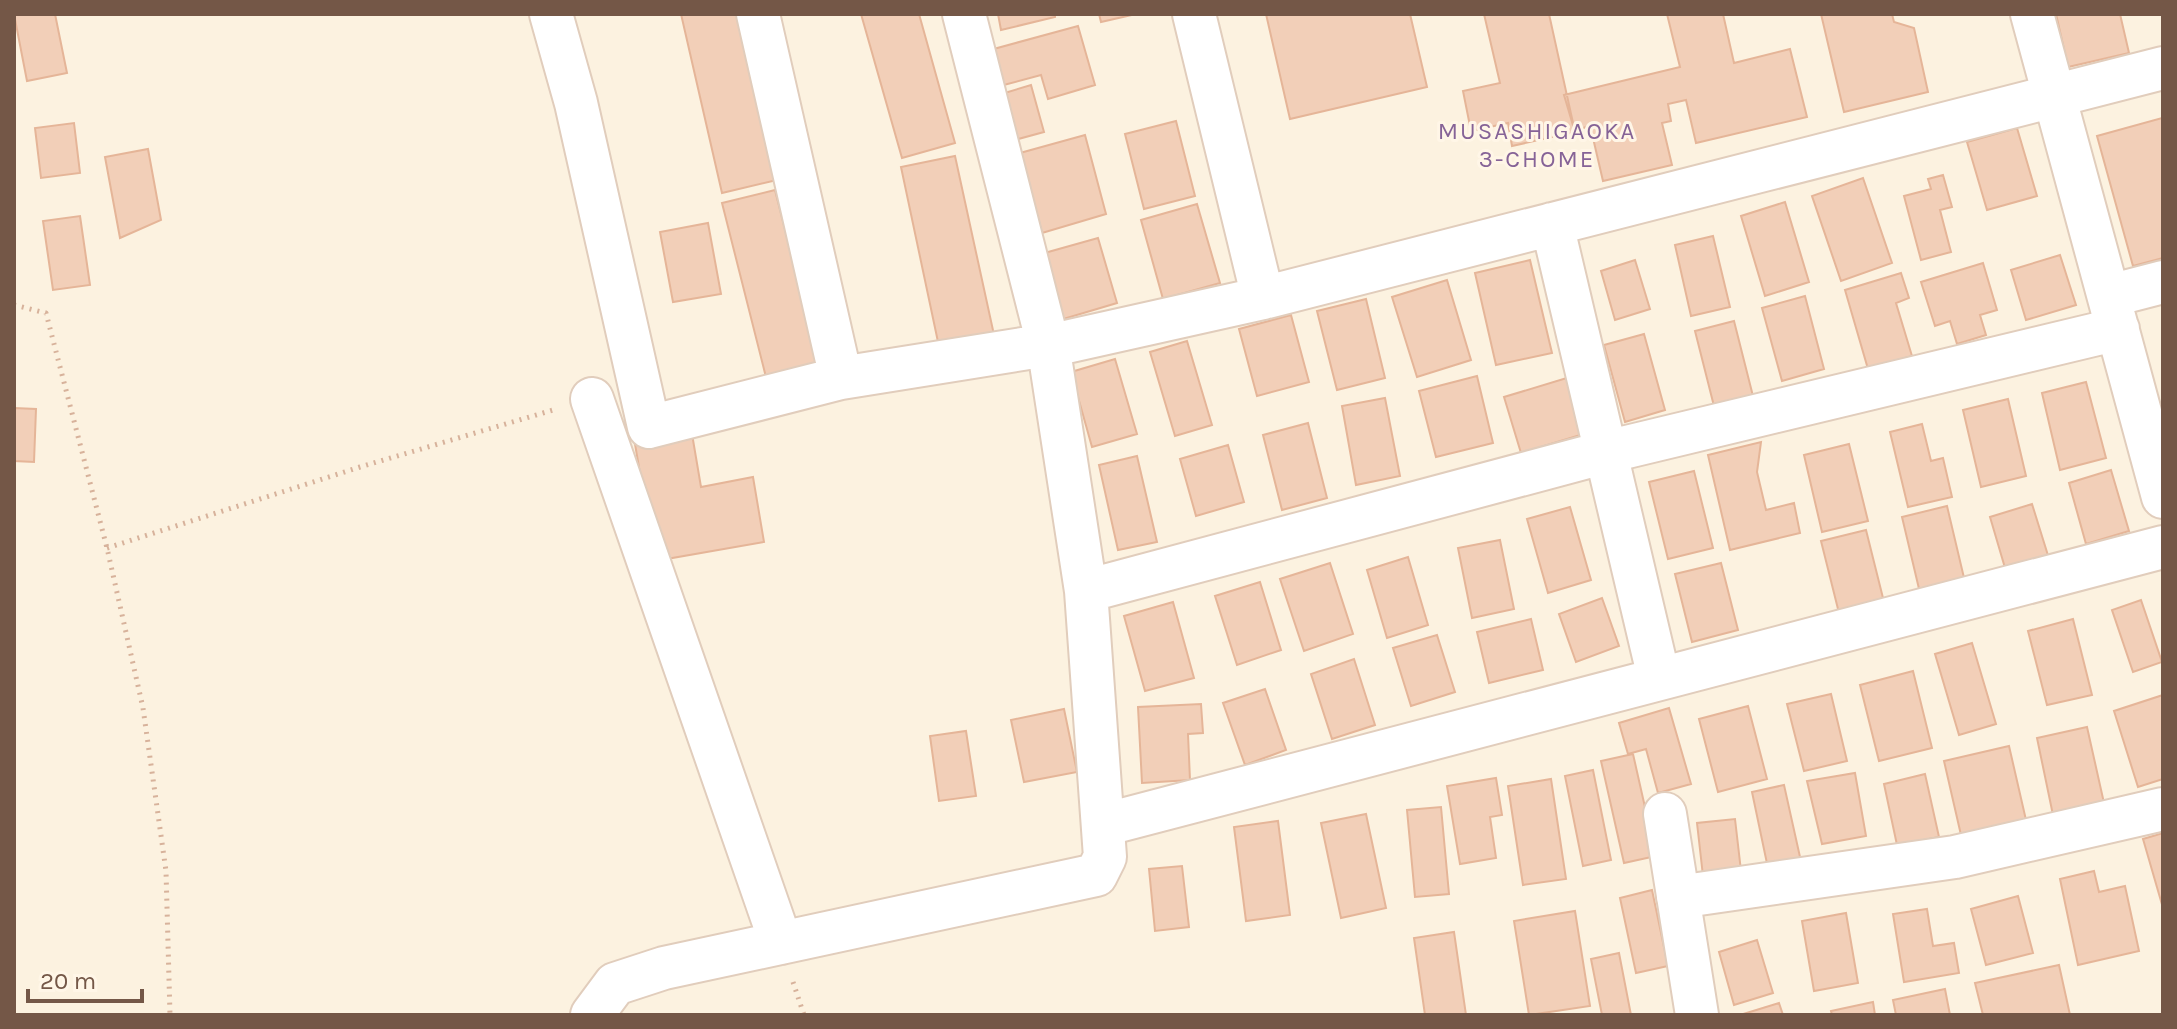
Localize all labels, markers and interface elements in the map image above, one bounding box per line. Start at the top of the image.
district label: MUSASHIGAOKA 3-CHOME [1438,117,1636,173]
scale bar [28,953,142,1003]
text: 20 m [40,967,96,995]

